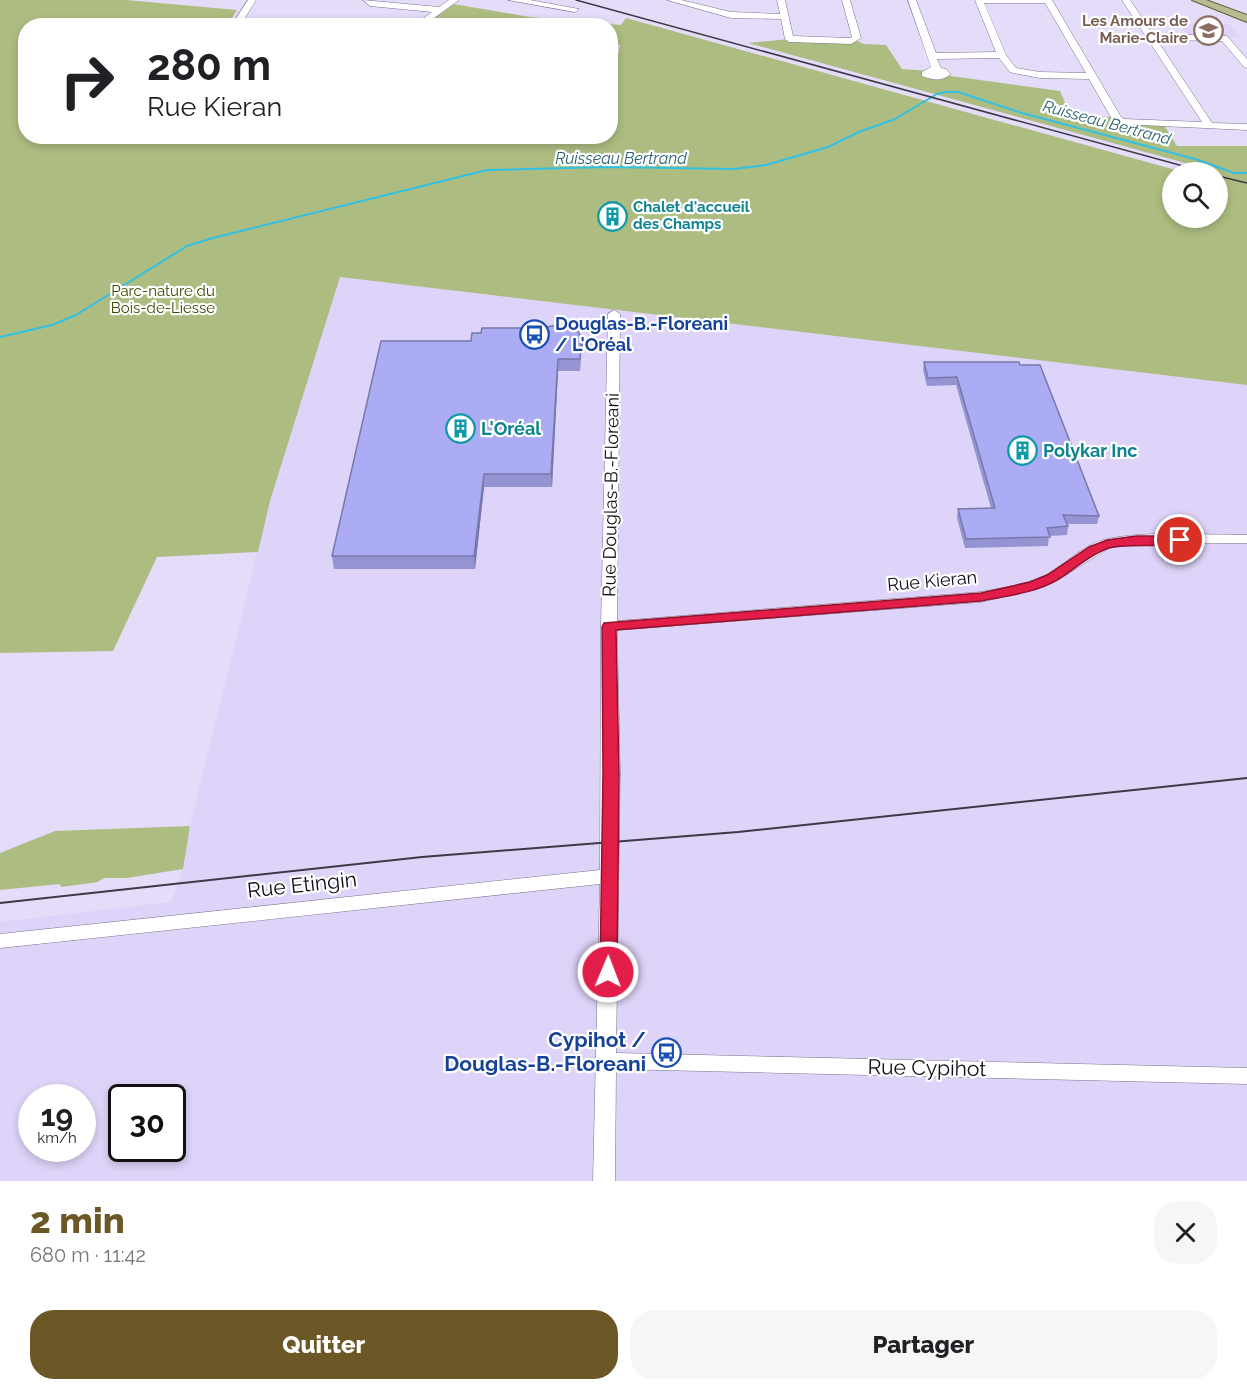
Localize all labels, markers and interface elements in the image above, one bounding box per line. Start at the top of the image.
place label: Les Amours de Marie-Claire [1082,12,1188,47]
school or university icon: Les Amours de Marie-Claire [1193,14,1225,46]
text: 280 m [147,41,271,90]
icon: right [48,42,126,120]
text: Rue Kieran [147,91,282,122]
water label: Ruisseau Bertrand [1041,96,1173,149]
water label: Ruisseau Bertrand [555,149,687,168]
map controls [1162,162,1228,228]
button: search [1162,162,1228,228]
place label: Chalet d'accueil des Champs [633,198,750,233]
building icon: Chalet d'accueil des Champs [596,200,628,232]
park label: Parc-nature du Bois-de-Liesse [111,282,215,317]
place label: Douglas-B.-Floreani / L'Oréal [555,313,728,355]
bus stop icon: Douglas-B.-Floreani / L'Oréal [518,318,550,350]
street label: Rue Douglas-B.-Floreani [598,393,623,597]
building icon: L'Oréal [444,413,476,445]
place label: L'Oréal [481,418,541,439]
building icon: Polykar Inc [1006,435,1038,467]
place label: Polykar Inc [1043,440,1137,461]
pin [1154,514,1205,565]
icon: arrive [1163,523,1196,556]
street label: Rue Kieran [886,566,978,595]
street label: Rue Etingin [246,866,358,903]
position arrow [576,940,640,1004]
place label: Cypihot / Douglas-B.-Floreani [444,1027,646,1076]
bus stop icon: Cypihot / Douglas-B.-Floreani [651,1036,683,1068]
street label: Rue Cypihot [867,1054,987,1081]
speed limit sign: 30 [108,1084,186,1162]
text: 19 [41,1098,73,1133]
text: km/h [37,1129,77,1147]
text: 2 min [30,1199,125,1241]
button: close [1154,1201,1217,1264]
text: 680 m · 11:42 [30,1243,146,1267]
button: Quitter [30,1310,618,1379]
button: Partager [630,1310,1217,1379]

